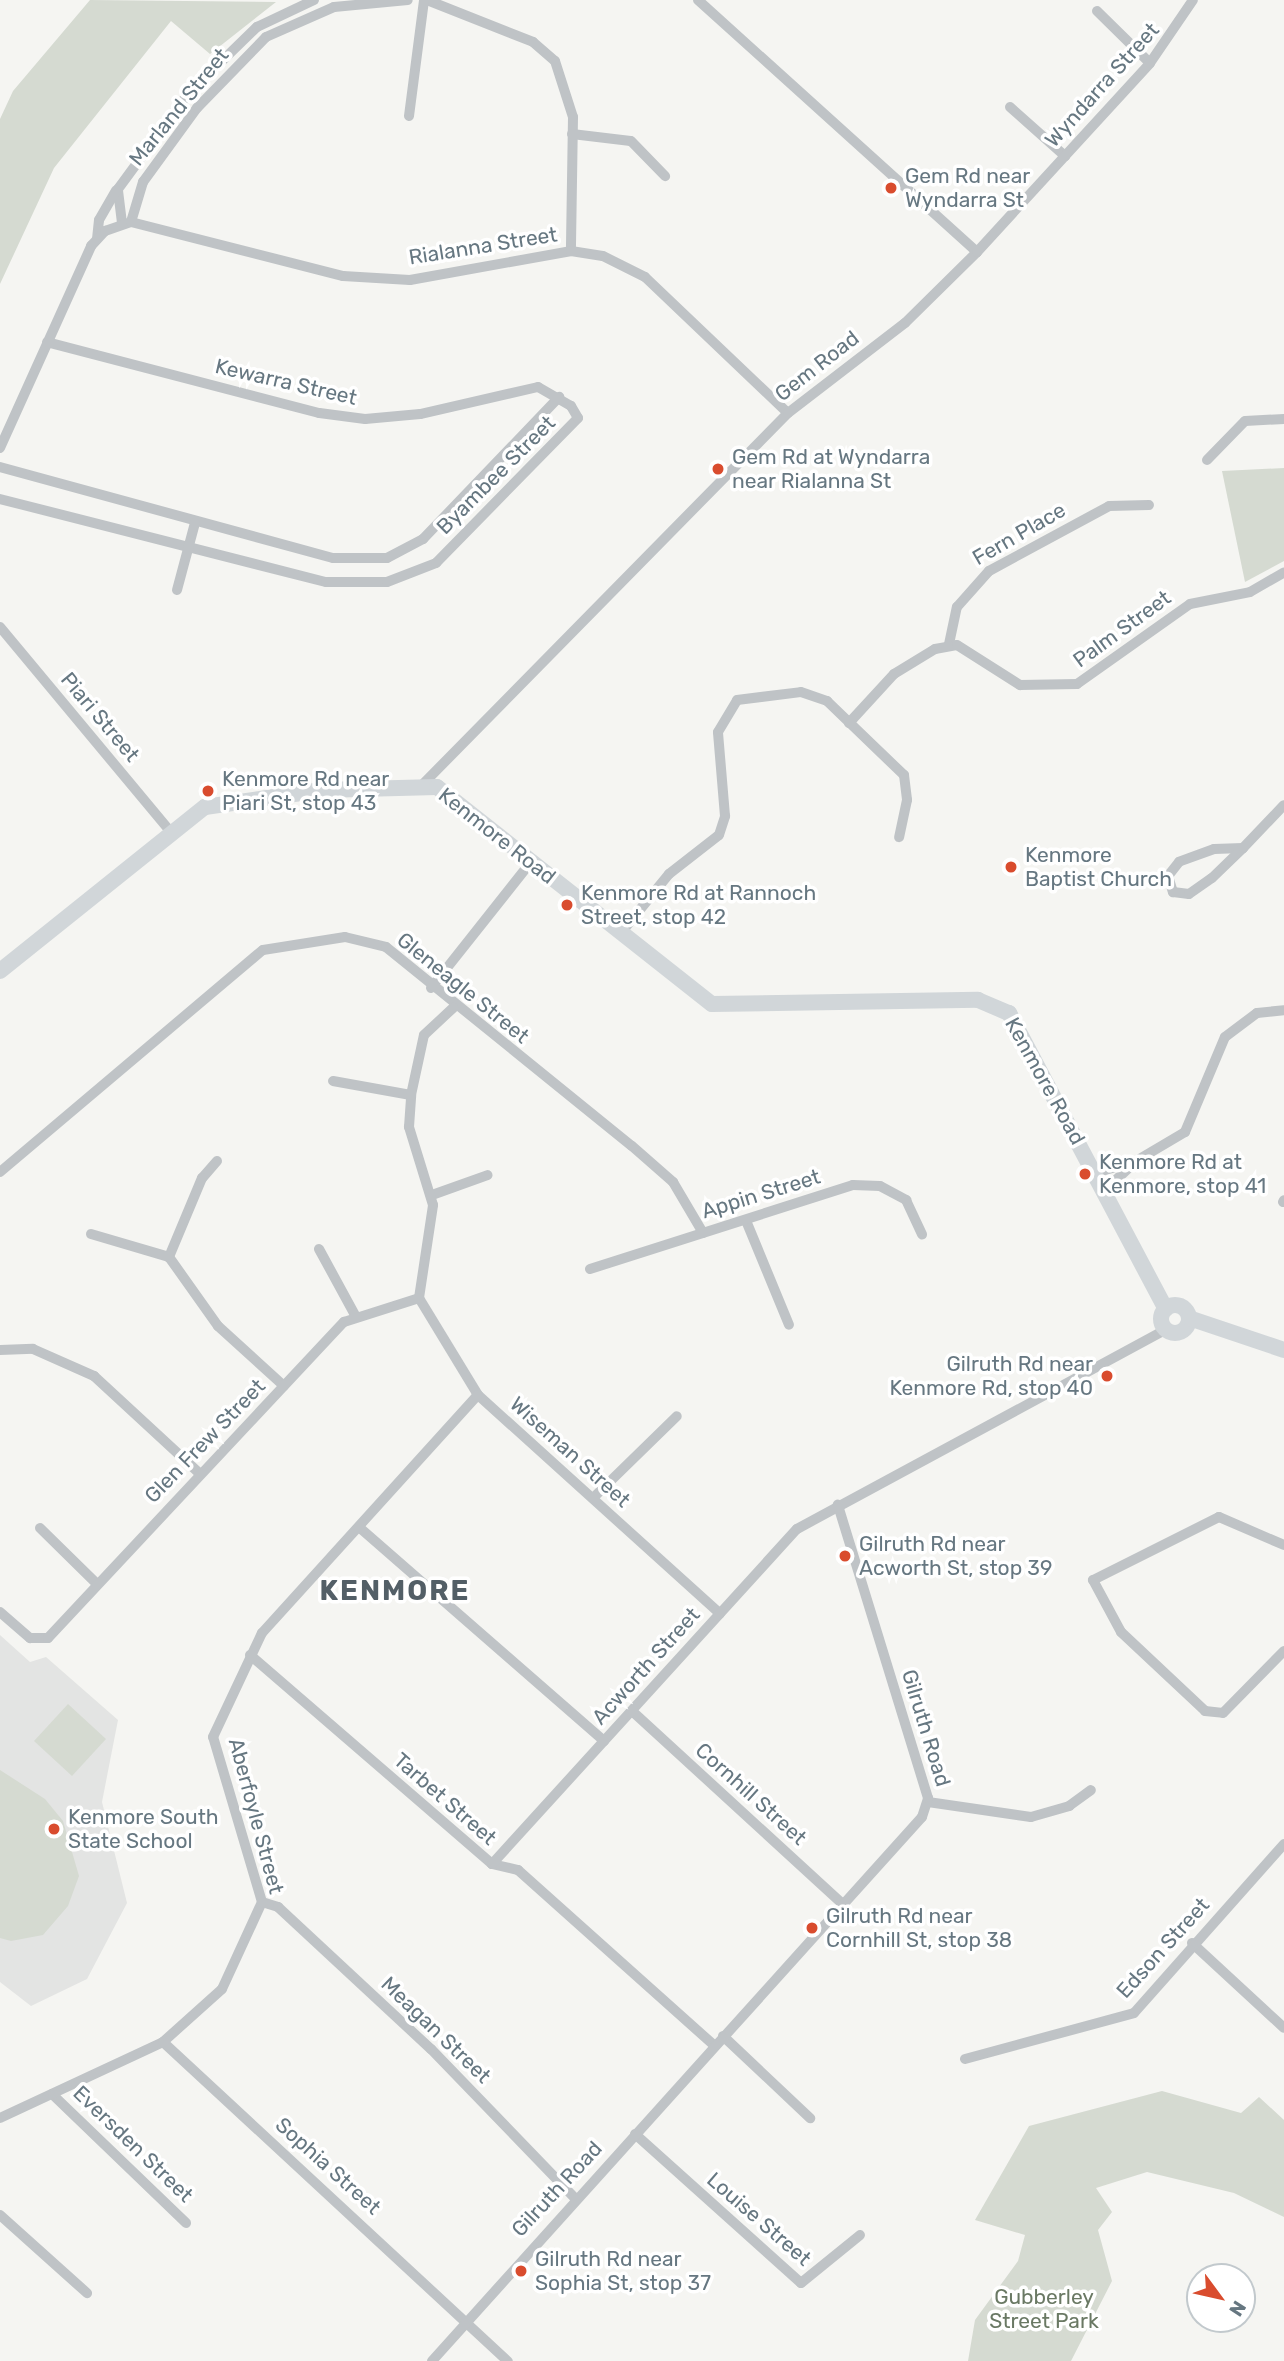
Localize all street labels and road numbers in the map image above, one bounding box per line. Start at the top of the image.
street label: Wyndarra Street [1040,18,1164,152]
street label: Marland Street [124,43,234,171]
street label: Rialanna Street [407,222,559,270]
street label: Gem Road [770,325,864,407]
street label: Kewarra Street [213,353,359,411]
street label: Byambee Street [431,410,561,540]
street label: Fern Place [968,497,1070,571]
street label: Palm Street [1068,585,1176,673]
street label: Piari Street [55,667,145,767]
street label: Kenmore Road [433,782,561,890]
street label: Gleneagle Street [392,927,534,1049]
street label: Kenmore Road [1000,1013,1090,1149]
street label: Appin Street [699,1164,823,1224]
street label: Glen Frew Street [139,1374,271,1508]
street label: Wiseman Street [505,1391,635,1513]
street label: Acworth Street [587,1602,705,1730]
street label: Gilruth Road [896,1666,956,1790]
street label: Aberfoyle Street [223,1735,289,1897]
street label: Cornhill Street [690,1738,812,1850]
street label: Tarbet Street [388,1747,502,1851]
street label: Edson Street [1111,1893,1215,2003]
street label: Meagan Street [376,1971,496,2089]
street label: Eversden Street [68,2080,198,2208]
street label: Sophia Street [270,2112,386,2220]
street label: Gilruth Road [507,2136,607,2242]
street label: Louise Street [702,2167,816,2271]

